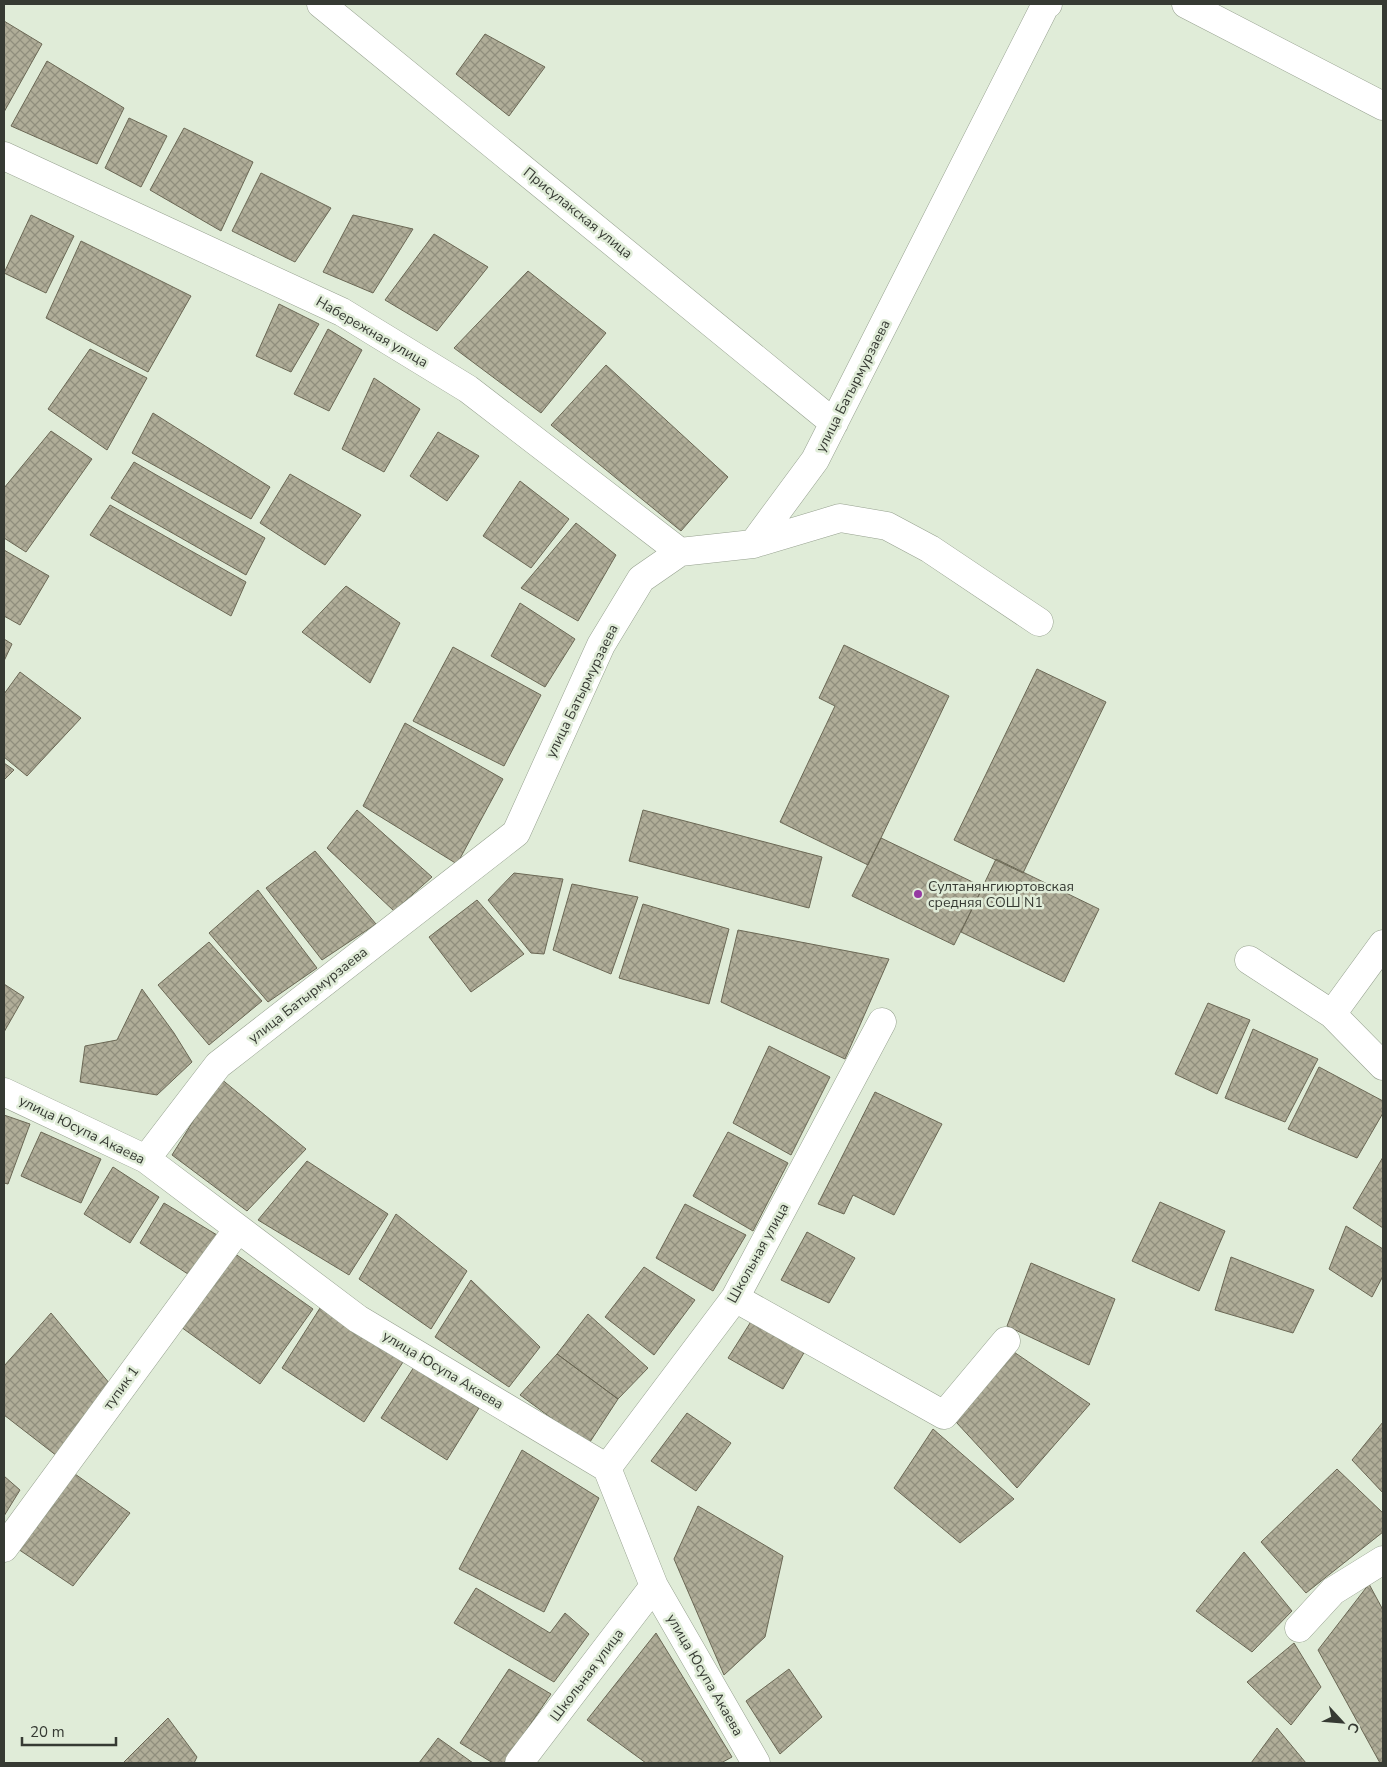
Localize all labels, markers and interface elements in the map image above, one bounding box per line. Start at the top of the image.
street label: Присулакская улица [519,163,637,263]
street label: Набережная улица [312,292,432,372]
street label: улица Батырмурзаева [811,316,895,456]
street label: улица Батырмурзаева [541,621,623,761]
place label: Султанянгиюртовская средняя СОШ N1 [928,877,1074,912]
marker: Султанянгиюртовская средняя СОШ N1 [912,888,924,900]
street label: улица Батырмурзаева [244,942,372,1048]
street label: улица Юсупа Акаева [16,1091,148,1169]
street label: Школьная улица [723,1200,793,1306]
street label: улица Юсупа Акаева [379,1326,507,1414]
street label: тупик 1 [99,1362,143,1414]
street label: улица Юсупа Акаева [662,1610,748,1740]
street label: Школьная улица [546,1625,628,1725]
north arrow [1317,1697,1367,1747]
scale bar [22,1714,116,1746]
text: С [1342,1719,1364,1736]
text: 20 m [30,1722,65,1742]

